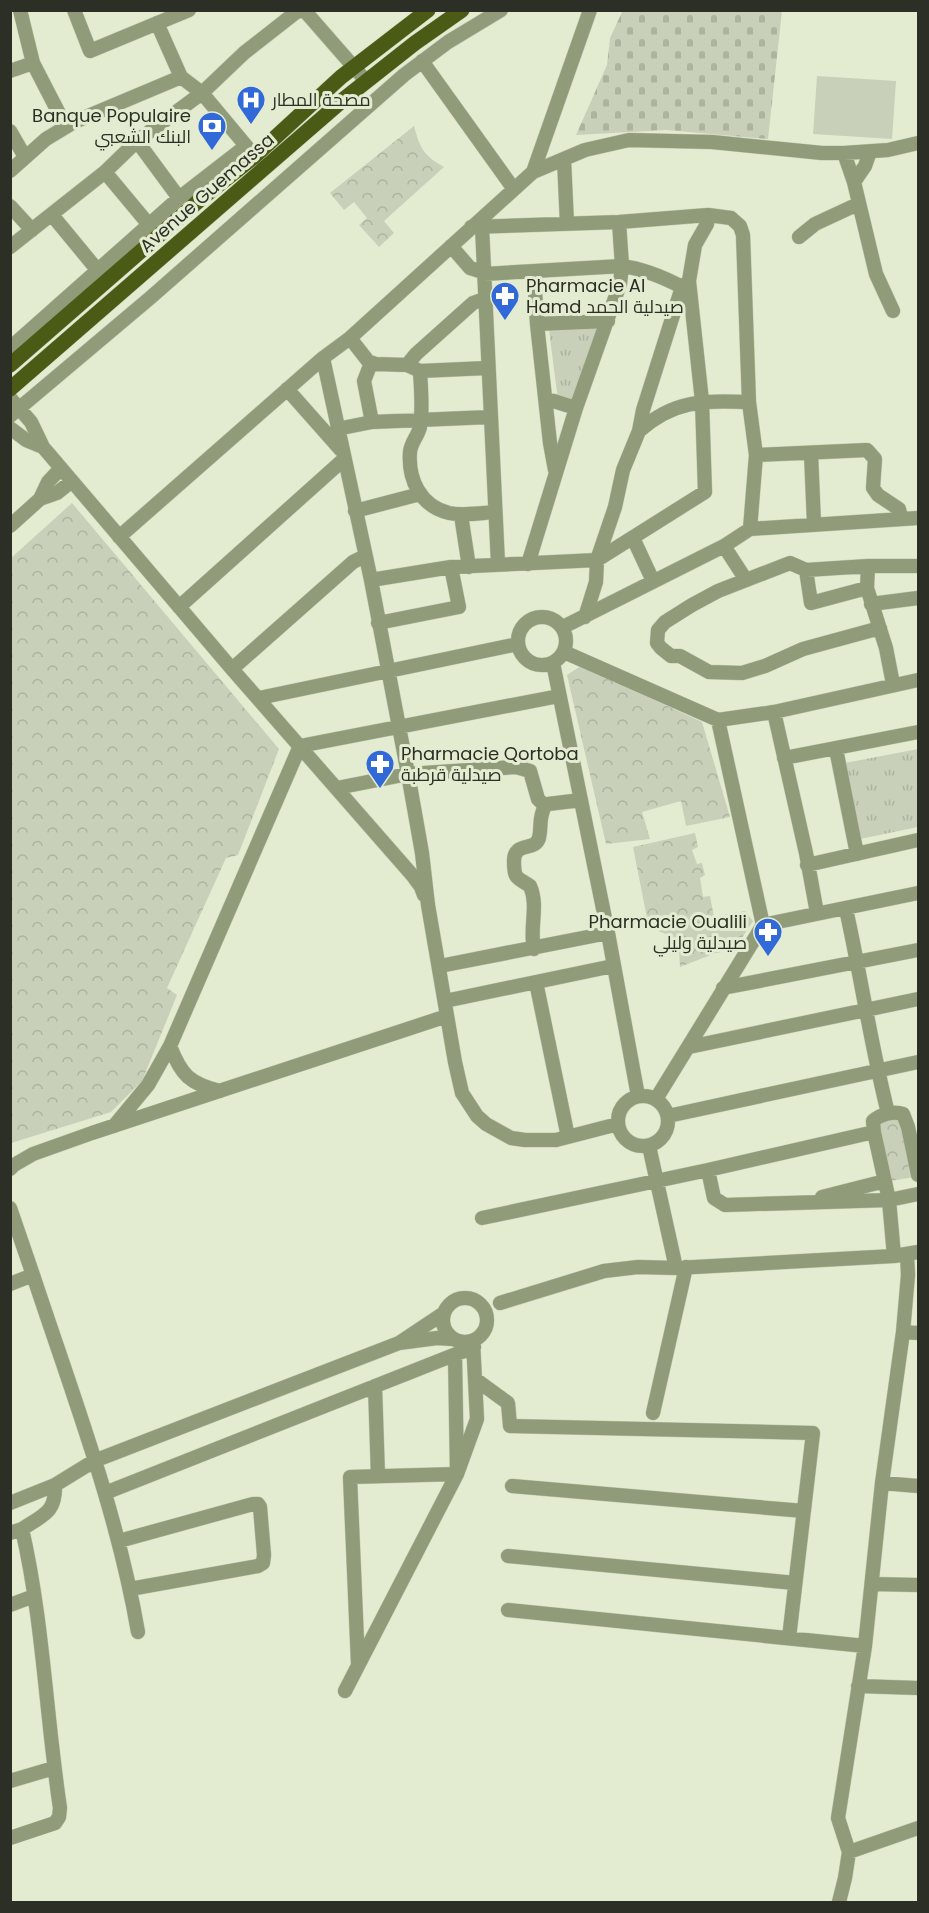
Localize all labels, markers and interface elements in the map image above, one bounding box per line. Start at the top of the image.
hospital icon: مصحة المطار [235,84,267,126]
place label: مصحة المطار [271,87,370,112]
place label: Banque Populaire البنك الشعبي [32,103,191,151]
bank icon: Banque Populaire البنك الشعبي [196,110,228,152]
street label: Avenue Guemassa [134,127,279,258]
place label: Pharmacie Al Hamd صيدلية الحمد [526,273,684,319]
pharmacy icon: Pharmacie Al Hamd صيدلية الحمد [489,280,521,322]
place label: Pharmacie Qortoba صيدلية قرطبة [401,741,579,787]
pharmacy icon: Pharmacie Qortoba صيدلية قرطبة [364,748,396,790]
place label: Pharmacie Oualili صيدلية وليلي [589,909,747,957]
pharmacy icon: Pharmacie Oualili صيدلية وليلي [752,916,784,958]

